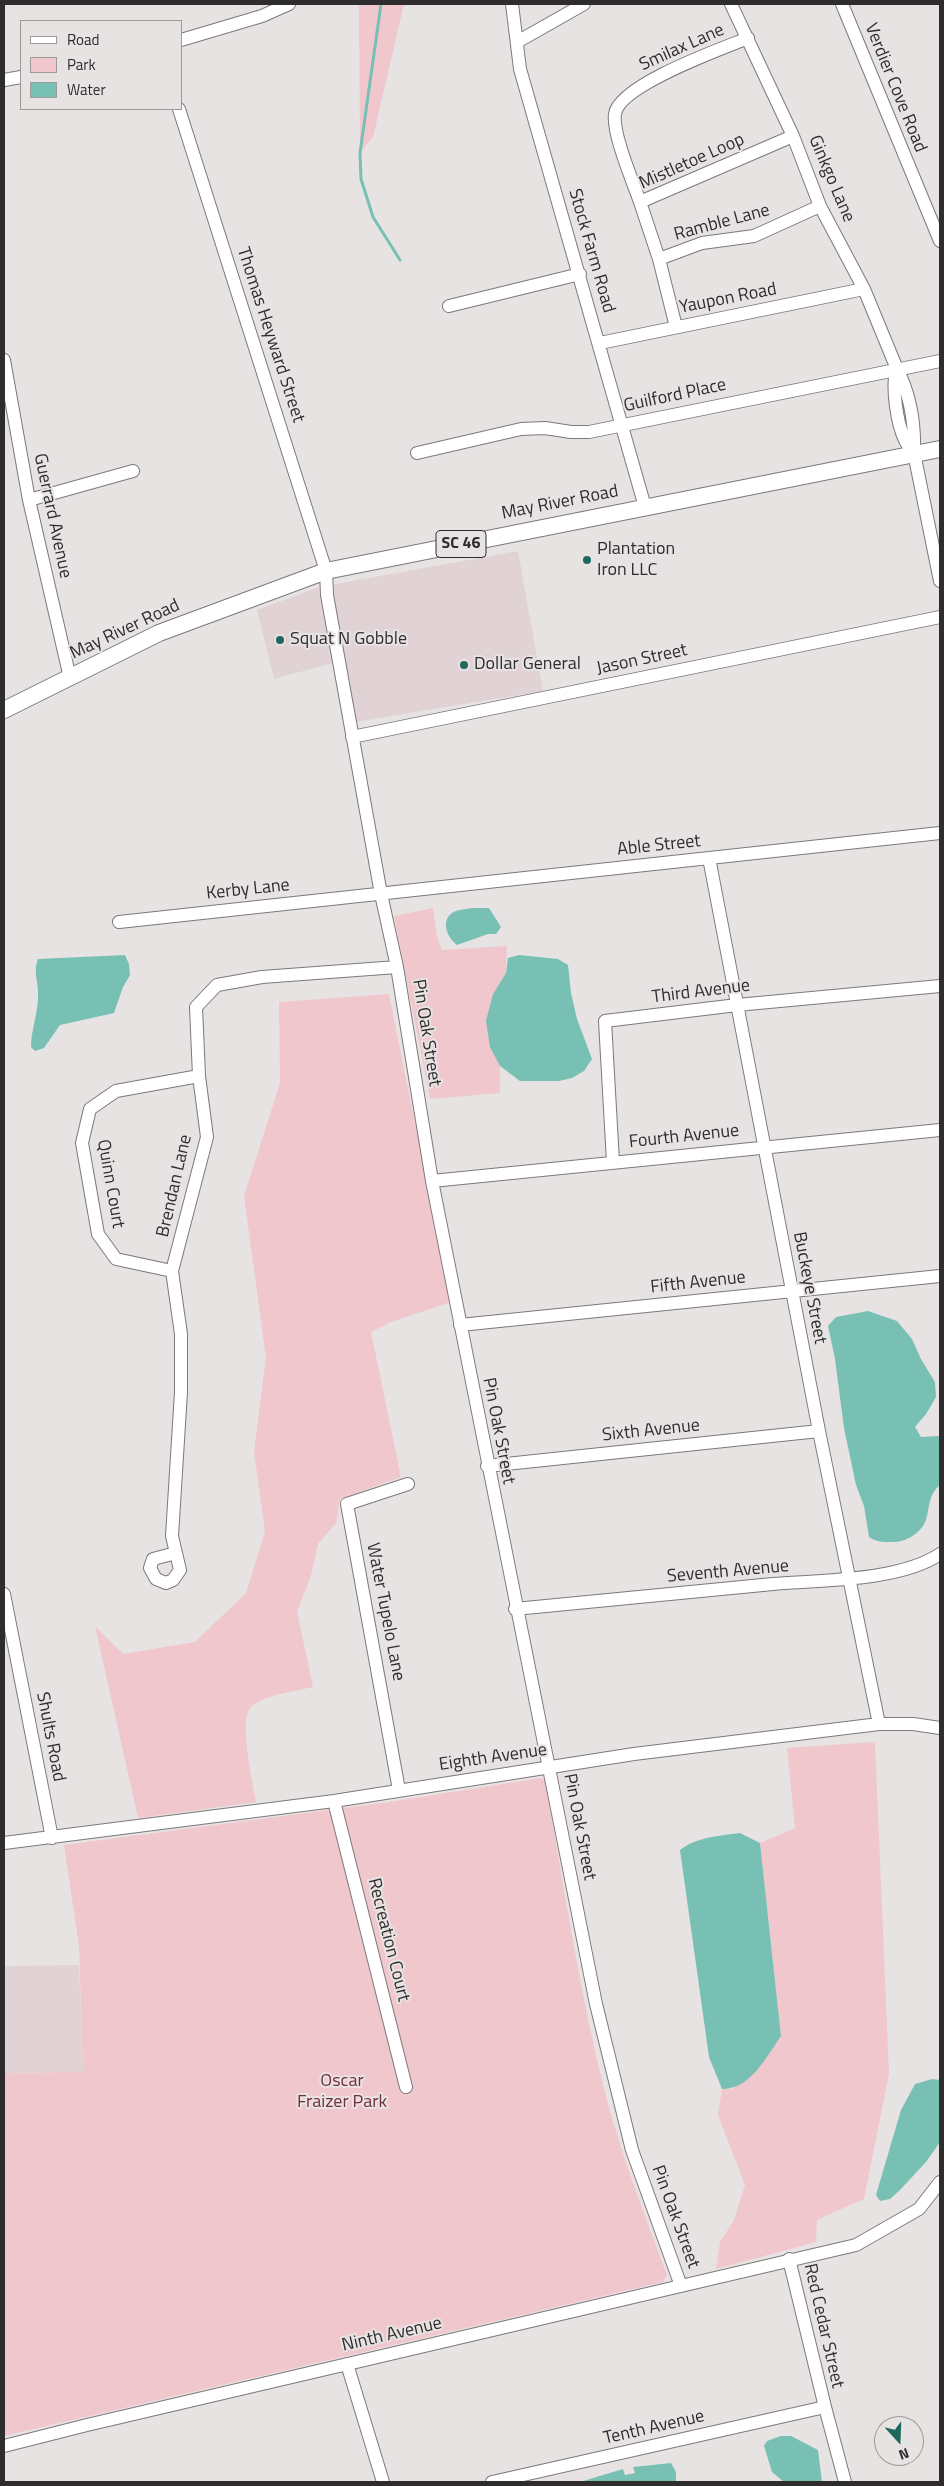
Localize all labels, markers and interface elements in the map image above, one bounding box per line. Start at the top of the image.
legend [20,20,182,110]
street label: Smilax Lane [636,20,728,76]
street label: Verdier Cove Road [859,20,931,156]
text: Road [67,28,99,51]
text: Park [67,53,96,76]
text: Water [67,78,106,101]
street label: Mistletoe Loop [636,129,748,195]
street label: Ginkgo Lane [803,132,859,226]
street label: Stock Farm Road [563,187,619,315]
street label: Ramble Lane [672,200,772,246]
street label: Thomas Heyward Street [231,245,309,425]
street label: Yaupon Road [678,279,778,319]
street label: Guilford Place [622,375,728,417]
street label: Guerrard Avenue [28,452,76,580]
street label: May River Road [500,481,620,525]
road number: SC 46 [436,530,486,558]
place label: Plantation Iron LLC [597,539,675,582]
marker: Plantation Iron LLC [581,554,593,566]
street label: May River Road [67,595,183,665]
place label: Squat N Gobble [290,629,407,651]
marker: Squat N Gobble [274,634,286,646]
street label: Jason Street [595,640,689,680]
place label: Dollar General [474,654,581,676]
marker: Dollar General [458,659,470,671]
street label: Able Street [616,831,702,861]
street label: Kerby Lane [205,875,291,905]
street label: Third Avenue [651,975,751,1009]
street label: Pin Oak Street [407,978,445,1088]
street label: Fourth Avenue [628,1120,740,1154]
street label: Brendan Lane [153,1133,197,1239]
street label: Quinn Court [92,1138,128,1230]
street label: Buckeye Street [788,1230,830,1346]
street label: Fifth Avenue [649,1267,747,1299]
street label: Pin Oak Street [477,1376,519,1486]
street label: Sixth Avenue [601,1415,701,1447]
street label: Water Tupelo Lane [361,1541,409,1683]
street label: Seventh Avenue [666,1556,790,1588]
street label: Shults Road [31,1690,69,1784]
street label: Eighth Avenue [438,1740,548,1776]
street label: Pin Oak Street [558,1772,600,1882]
street label: Recreation Court [362,1876,414,2004]
park label: Oscar Fraizer Park [297,2071,387,2114]
street label: Pin Oak Street [646,2163,704,2271]
street label: Red Cedar Street [798,2262,848,2390]
street label: Ninth Avenue [340,2313,444,2357]
street label: Tenth Avenue [601,2406,707,2450]
north arrow [874,2416,924,2466]
text: N [896,2443,912,2466]

